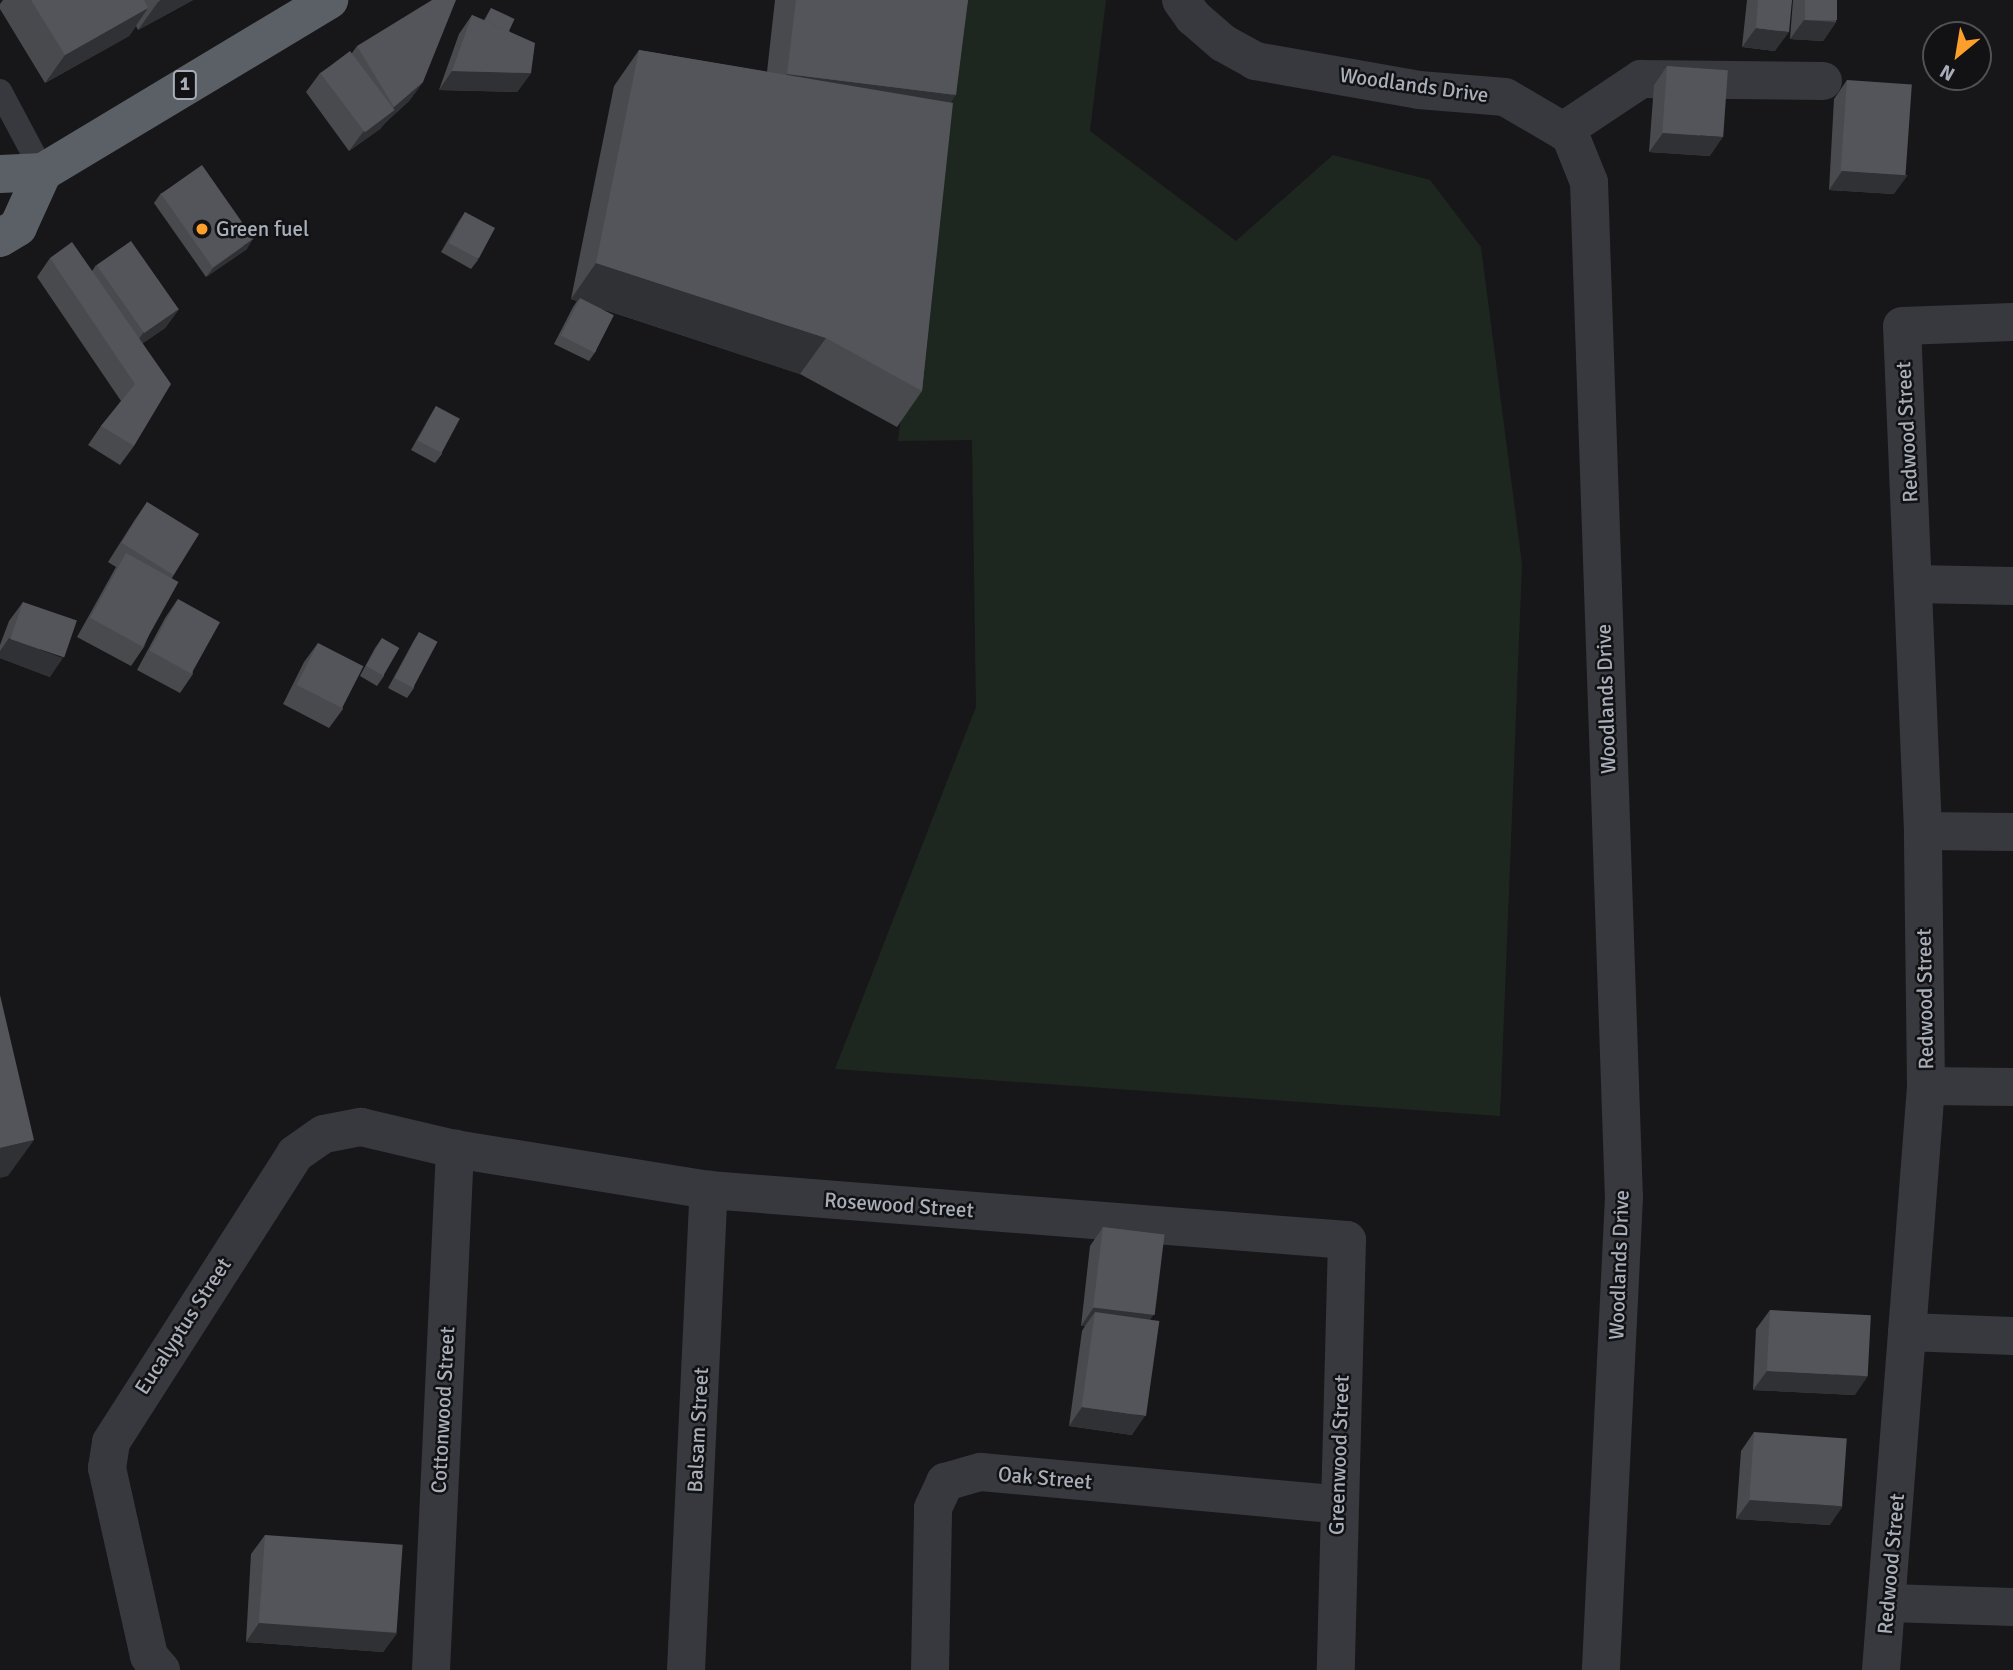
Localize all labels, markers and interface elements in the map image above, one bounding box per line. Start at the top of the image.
north arrow [1922,21,1992,91]
text: N [1936,59,1959,86]
street label: Woodlands Drive [1338,62,1490,108]
road number: 1 [173,69,197,100]
place label: Green fuel [216,216,309,242]
marker: Green fuel [194,221,210,237]
street label: Redwood Street [1891,361,1923,503]
street label: Woodlands Drive [1591,624,1621,774]
street label: Redwood Street [1911,928,1939,1070]
street label: Rosewood Street [823,1187,975,1223]
street label: Woodlands Drive [1604,1190,1634,1340]
street label: Eucalyptus Street [129,1253,237,1399]
street label: Cottonwood Street [426,1326,460,1494]
street label: Balsam Street [682,1367,714,1493]
street label: Greenwood Street [1324,1375,1354,1535]
street label: Oak Street [997,1461,1093,1495]
street label: Redwood Street [1872,1493,1910,1635]

